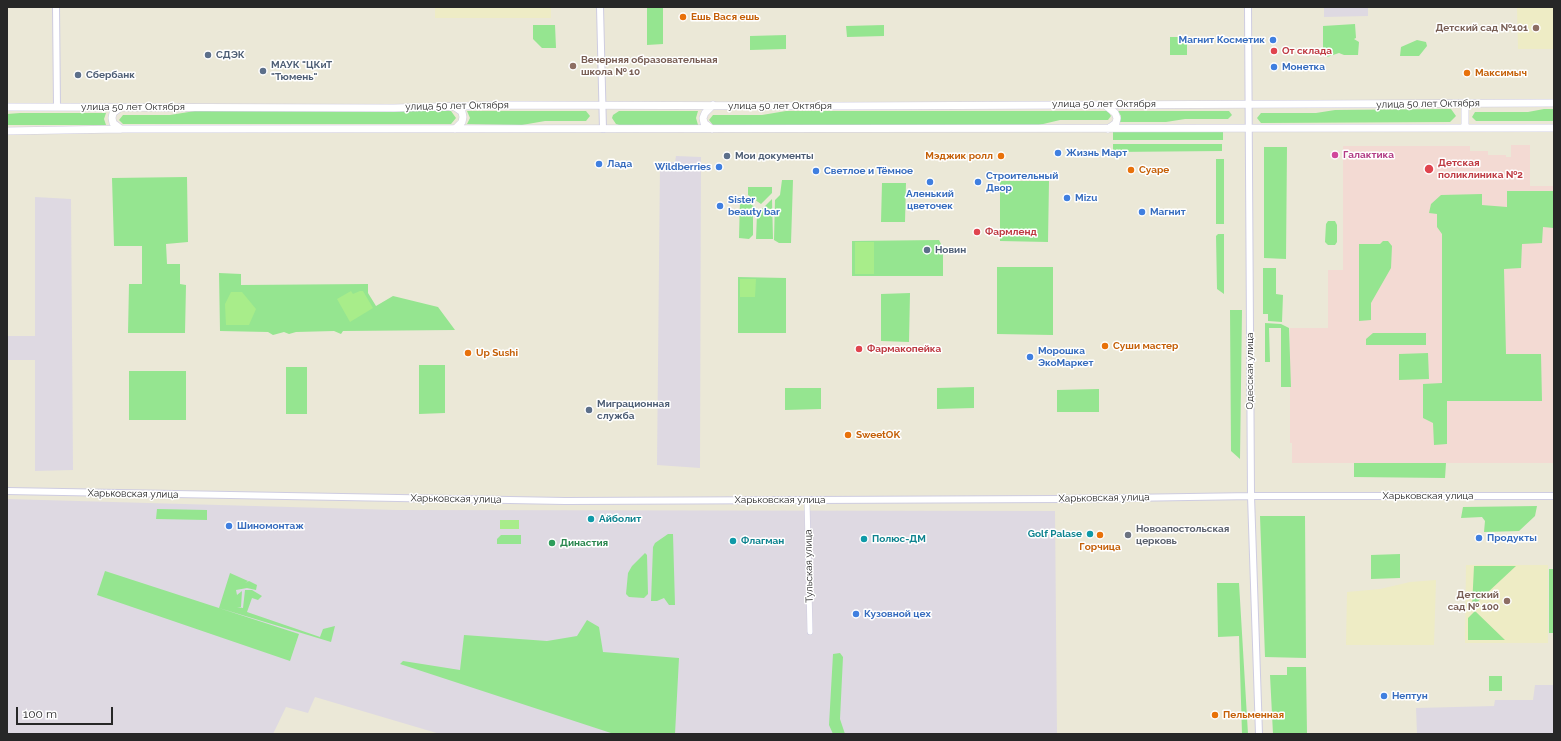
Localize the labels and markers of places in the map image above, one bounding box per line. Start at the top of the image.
place label: Ешь Вася ешь [691,11,759,23]
marker: Ешь Вася ешь [678,12,688,22]
place label: Детский сад №101 [1435,22,1528,34]
marker: Детский сад №101 [1531,23,1541,33]
place label: Магнит Косметик [1179,34,1265,46]
marker: Магнит Косметик [1268,35,1278,45]
place label: От склада [1282,45,1332,57]
marker: От склада [1269,46,1279,56]
place label: СДЭК [216,49,245,61]
marker: СДЭК [203,50,213,60]
place label: Вечерняя образовательная школа № 10 [581,54,718,78]
place label: МАУК "ЦКиТ "Тюмень" [271,59,332,82]
marker: Вечерняя образовательная школа № 10 [568,61,578,71]
place label: Монетка [1282,61,1325,73]
marker: Монетка [1269,62,1279,72]
marker: МАУК "ЦКиТ "Тюмень" [258,66,268,76]
place label: Максимыч [1475,67,1527,79]
marker: Максимыч [1462,68,1472,78]
place label: Сбербанк [86,69,135,81]
marker: Сбербанк [73,70,83,80]
place label: Жизнь Март [1066,147,1127,159]
marker: Жизнь Март [1053,148,1063,158]
place label: Галактика [1343,149,1394,161]
place label: Мои документы [735,150,814,162]
place label: Мэджик ролл [925,150,993,162]
marker: Галактика [1330,150,1340,160]
marker: Мои документы [722,151,732,161]
marker: Мэджик ролл [996,151,1006,161]
place label: Детская поликлиника №2 [1438,157,1523,180]
place label: Лада [607,158,632,170]
marker: Лада [594,159,604,169]
place label: Wildberries [655,161,711,173]
marker: Wildberries [714,162,724,172]
marker: Детская поликлиника №2 [1423,163,1435,175]
place label: Суаре [1139,164,1169,176]
place label: Светлое и Тёмное [824,165,913,177]
marker: Суаре [1126,165,1136,175]
marker: Светлое и Тёмное [811,166,821,176]
place label: Строительный Двор [986,170,1058,194]
marker: Аленький цветочек [925,177,935,187]
marker: Строительный Двор [973,177,983,187]
place label: Аленький цветочек [906,188,954,212]
place label: Mizu [1075,192,1097,204]
marker: Mizu [1062,193,1072,203]
place label: Sister beauty bar [728,194,780,218]
marker: Sister beauty bar [715,201,725,211]
place label: Магнит [1150,206,1186,218]
marker: Магнит [1137,207,1147,217]
place label: Фармленд [985,226,1037,238]
marker: Фармленд [972,227,982,237]
place label: Новин [935,244,966,256]
marker: Новин [922,245,932,255]
place label: Суши мастер [1113,340,1178,352]
marker: Суши мастер [1100,341,1110,351]
place label: Фармакопейка [867,343,941,355]
marker: Фармакопейка [854,344,864,354]
place label: Морошка ЭкоМаркет [1038,345,1094,368]
place label: Up Sushi [476,347,518,359]
marker: Up Sushi [463,348,473,358]
marker: Морошка ЭкоМаркет [1025,352,1035,362]
place label: Миграционная служба [597,398,670,422]
marker: Миграционная служба [584,405,594,415]
place label: SweetOK [856,429,900,441]
marker: SweetOK [843,430,853,440]
place label: Айболит [599,513,641,525]
marker: Айболит [586,514,596,524]
place label: Шиномонтаж [237,520,304,532]
marker: Шиномонтаж [224,521,234,531]
place label: Новоапостольская церковь [1136,523,1229,546]
place label: Golf Palase [1028,528,1082,540]
marker: Golf Palase [1085,529,1095,539]
marker: Горчица [1095,530,1105,540]
marker: Новоапостольская церковь [1123,530,1133,540]
place label: Продукты [1487,532,1537,544]
place label: Полюс-ДМ [872,533,926,545]
marker: Продукты [1474,533,1484,543]
marker: Полюс-ДМ [859,534,869,544]
place label: Флагман [741,535,784,547]
marker: Флагман [728,536,738,546]
place label: Династия [560,537,608,549]
marker: Династия [547,538,557,548]
place label: Горчица [1079,541,1121,553]
place label: Детский сад № 100 [1448,589,1499,612]
marker: Детский сад № 100 [1502,596,1512,606]
place label: Кузовной цех [864,608,931,620]
marker: Кузовной цех [851,609,861,619]
place label: Нептун [1392,690,1428,702]
marker: Нептун [1379,691,1389,701]
place label: Пельменная [1223,709,1284,721]
marker: Пельменная [1210,710,1220,720]

